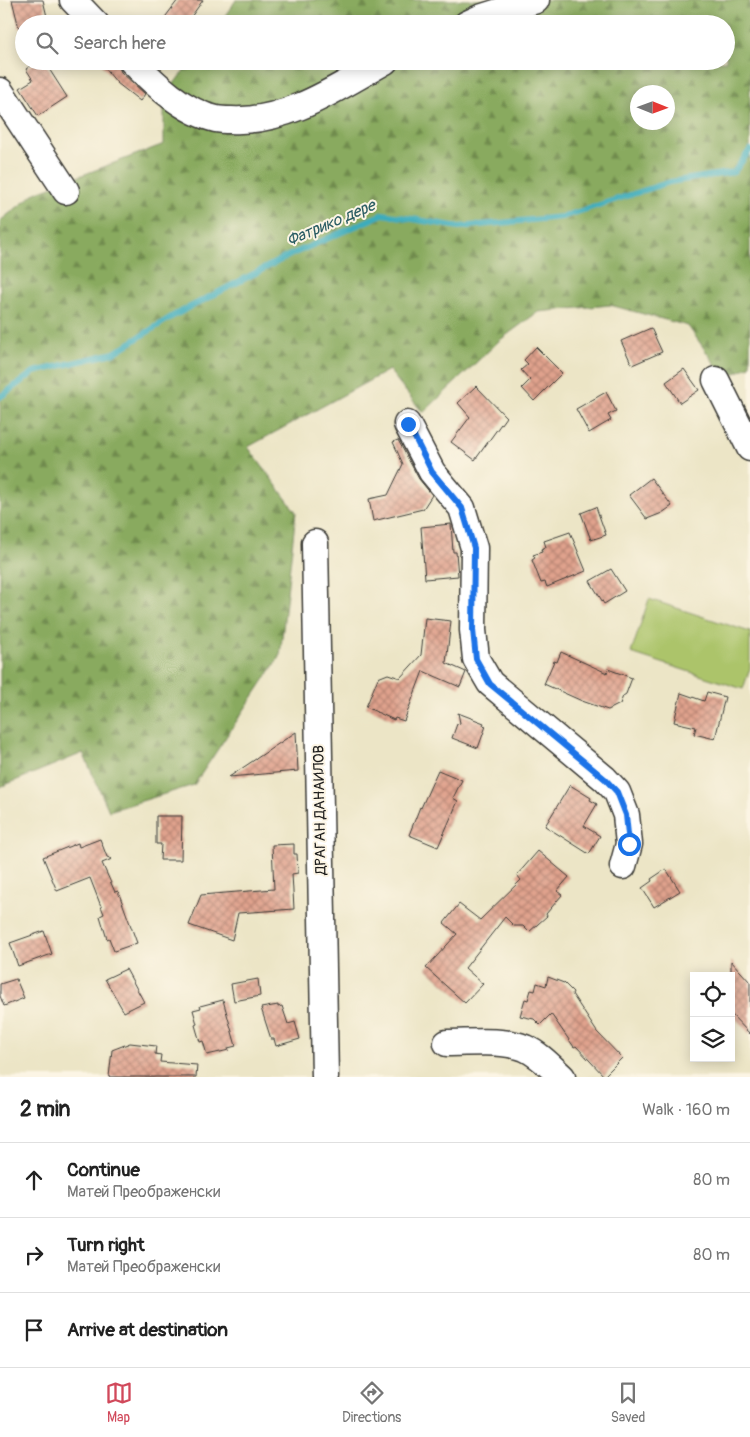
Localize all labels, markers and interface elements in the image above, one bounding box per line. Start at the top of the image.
search box [15,15,735,70]
icon: search [33,29,61,57]
text: Search here [73,31,166,55]
north arrow [630,85,675,130]
water label: Фатрико дере [284,195,380,251]
route end [397,413,420,436]
street label: ДРАГАН ДАНАИЛОВ [309,745,331,876]
route start [618,833,641,856]
map controls [690,972,735,1062]
button: locate [690,972,735,1017]
button: layers [690,1017,735,1062]
text: 2 min [20,1096,70,1123]
text: Walk · 160 m [642,1100,730,1120]
text: Continue [67,1158,140,1182]
icon: ahead [20,1166,48,1194]
text: 80 m [693,1170,730,1190]
text: Матей Преображенски [67,1182,220,1202]
text: Turn right [67,1233,145,1257]
icon: right [20,1241,48,1269]
text: 80 m [693,1245,730,1265]
text: Матей Преображенски [67,1257,220,1277]
icon: arrive [20,1316,48,1344]
text: Arrive at destination [67,1318,228,1342]
tab: Map [105,1379,133,1426]
tab: Directions [342,1379,401,1426]
tab: Saved [611,1379,645,1426]

